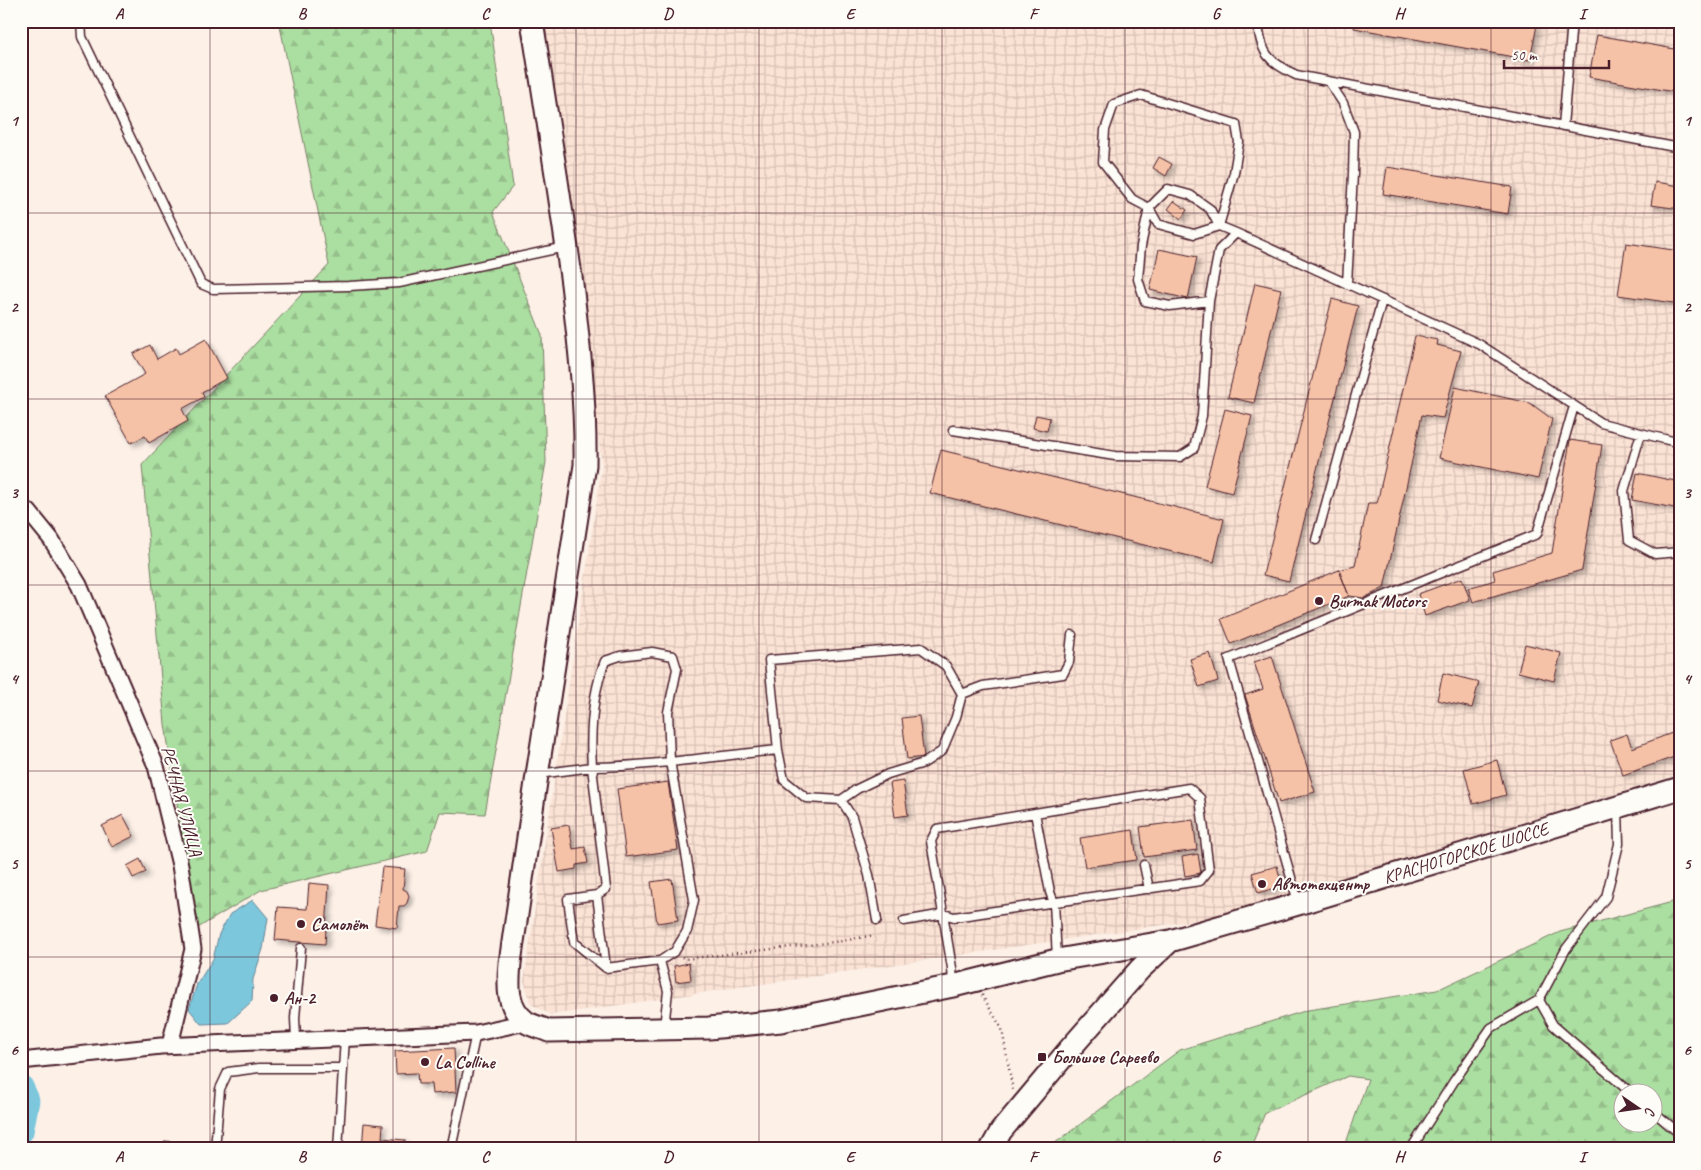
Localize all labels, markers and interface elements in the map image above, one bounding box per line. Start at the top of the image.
text: A [115,4,125,24]
text: B [298,4,308,24]
text: C [481,4,491,24]
text: D [663,4,674,24]
text: E [846,4,857,24]
text: F [1029,4,1040,24]
text: G [1212,4,1222,24]
text: H [1394,4,1406,24]
text: I [1579,4,1589,24]
scale bar [1504,38,1608,70]
text: 50 m [1511,46,1538,65]
text: 1 [10,111,19,131]
text: 1 [1683,111,1692,131]
text: 2 [10,297,19,317]
text: 2 [1683,297,1692,317]
text: 3 [10,483,19,503]
text: 3 [1683,483,1692,503]
place label: Burmak Motors [1329,590,1428,612]
marker: Burmak Motors [1313,595,1325,607]
text: 4 [10,669,19,689]
text: 4 [1683,669,1692,689]
street label: РЕЧНАЯ УЛИЦА [157,744,207,859]
street label: КРАСНОГОРСКОЕ ШОССЕ [1381,817,1553,889]
text: 5 [11,854,20,874]
text: 5 [1684,854,1693,874]
place label: Автотехцентр [1272,873,1371,895]
marker: Автотехцентр [1256,878,1268,890]
place label: Самолёт [311,913,369,935]
marker: Самолёт [295,918,307,930]
place label: Ан-2 [284,987,317,1009]
marker: Ан-2 [268,992,280,1004]
text: 6 [10,1040,19,1060]
text: 6 [1683,1040,1692,1060]
place label: Большое Сареево [1052,1046,1160,1068]
place label: La Colline [435,1051,497,1073]
marker: Большое Сареево [1036,1051,1048,1063]
marker: La Colline [419,1056,431,1068]
north arrow [1614,1082,1664,1132]
text: С [1641,1106,1659,1118]
text: A [115,1147,125,1167]
text: B [298,1147,308,1167]
text: C [481,1147,491,1167]
text: D [663,1147,674,1167]
text: E [846,1147,857,1167]
text: F [1029,1147,1040,1167]
text: G [1212,1147,1222,1167]
text: H [1394,1147,1406,1167]
text: I [1579,1147,1589,1167]

